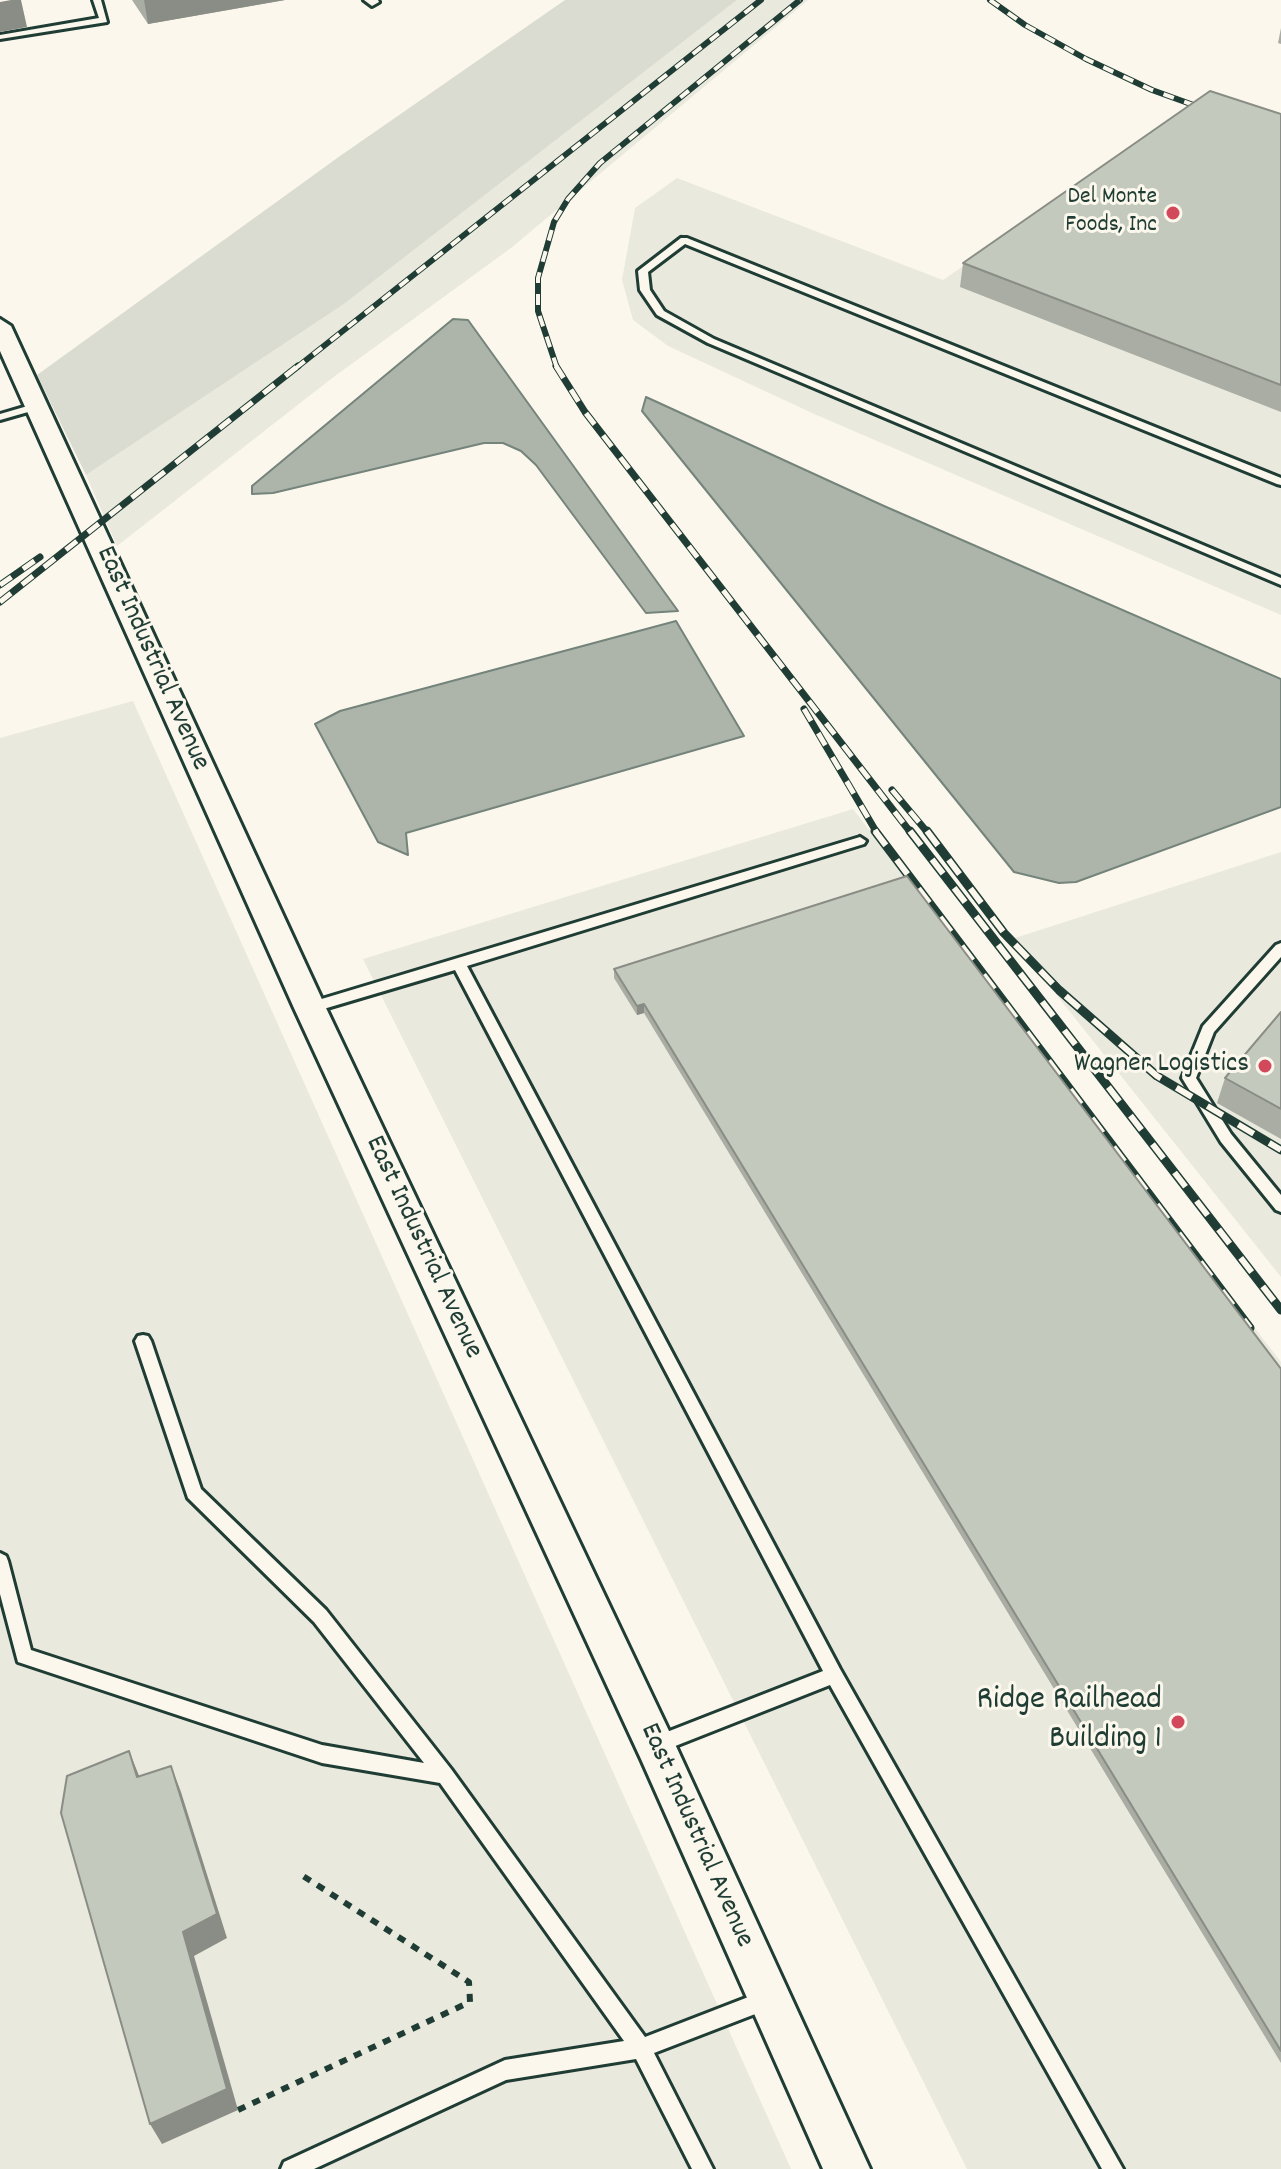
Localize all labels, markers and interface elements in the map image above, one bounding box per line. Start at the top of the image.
place label: Del Monte Foods, Inc [1065,185,1157,241]
marker: Del Monte Foods, Inc [1164,204,1182,222]
street label: East Industrial Avenue [87,542,215,776]
place label: Wagner Logistics [1074,1049,1249,1083]
marker: Wagner Logistics [1256,1057,1274,1075]
street label: East Industrial Avenue [356,1131,488,1365]
place label: Ridge Railhead Building 1 [976,1682,1162,1762]
marker: Ridge Railhead Building 1 [1169,1713,1187,1731]
street label: East Industrial Avenue [631,1719,759,1953]

